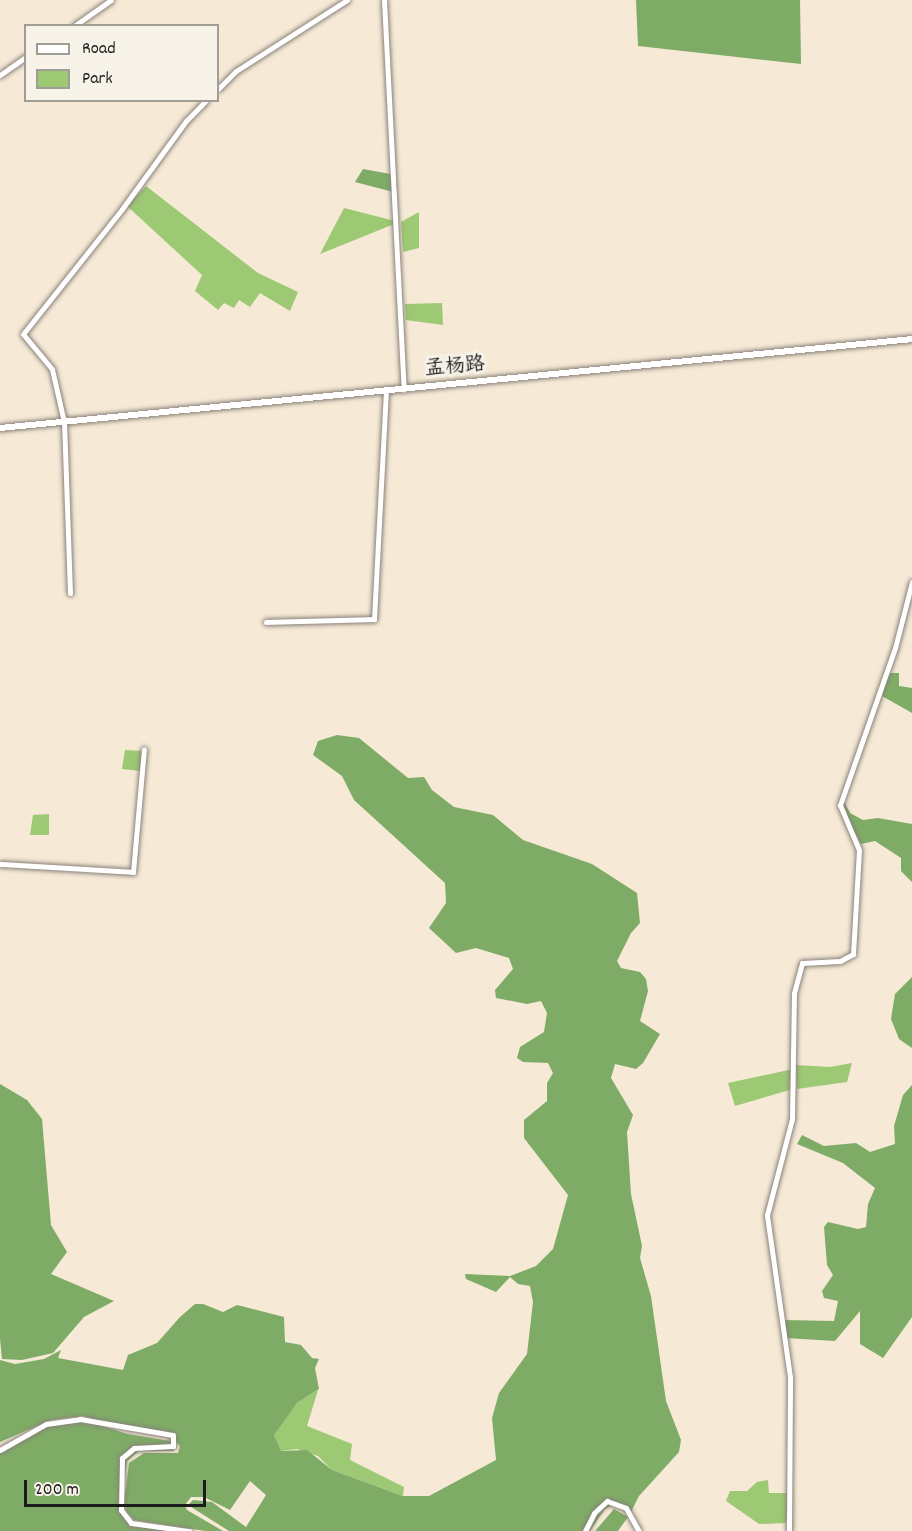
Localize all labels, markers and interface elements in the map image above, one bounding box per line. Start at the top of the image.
legend [24,24,219,102]
text: Road [82,37,116,62]
text: Park [82,67,113,92]
street label: 孟杨路 [424,353,486,383]
scale bar [27,1468,208,1506]
text: 200 m [35,1478,79,1503]

